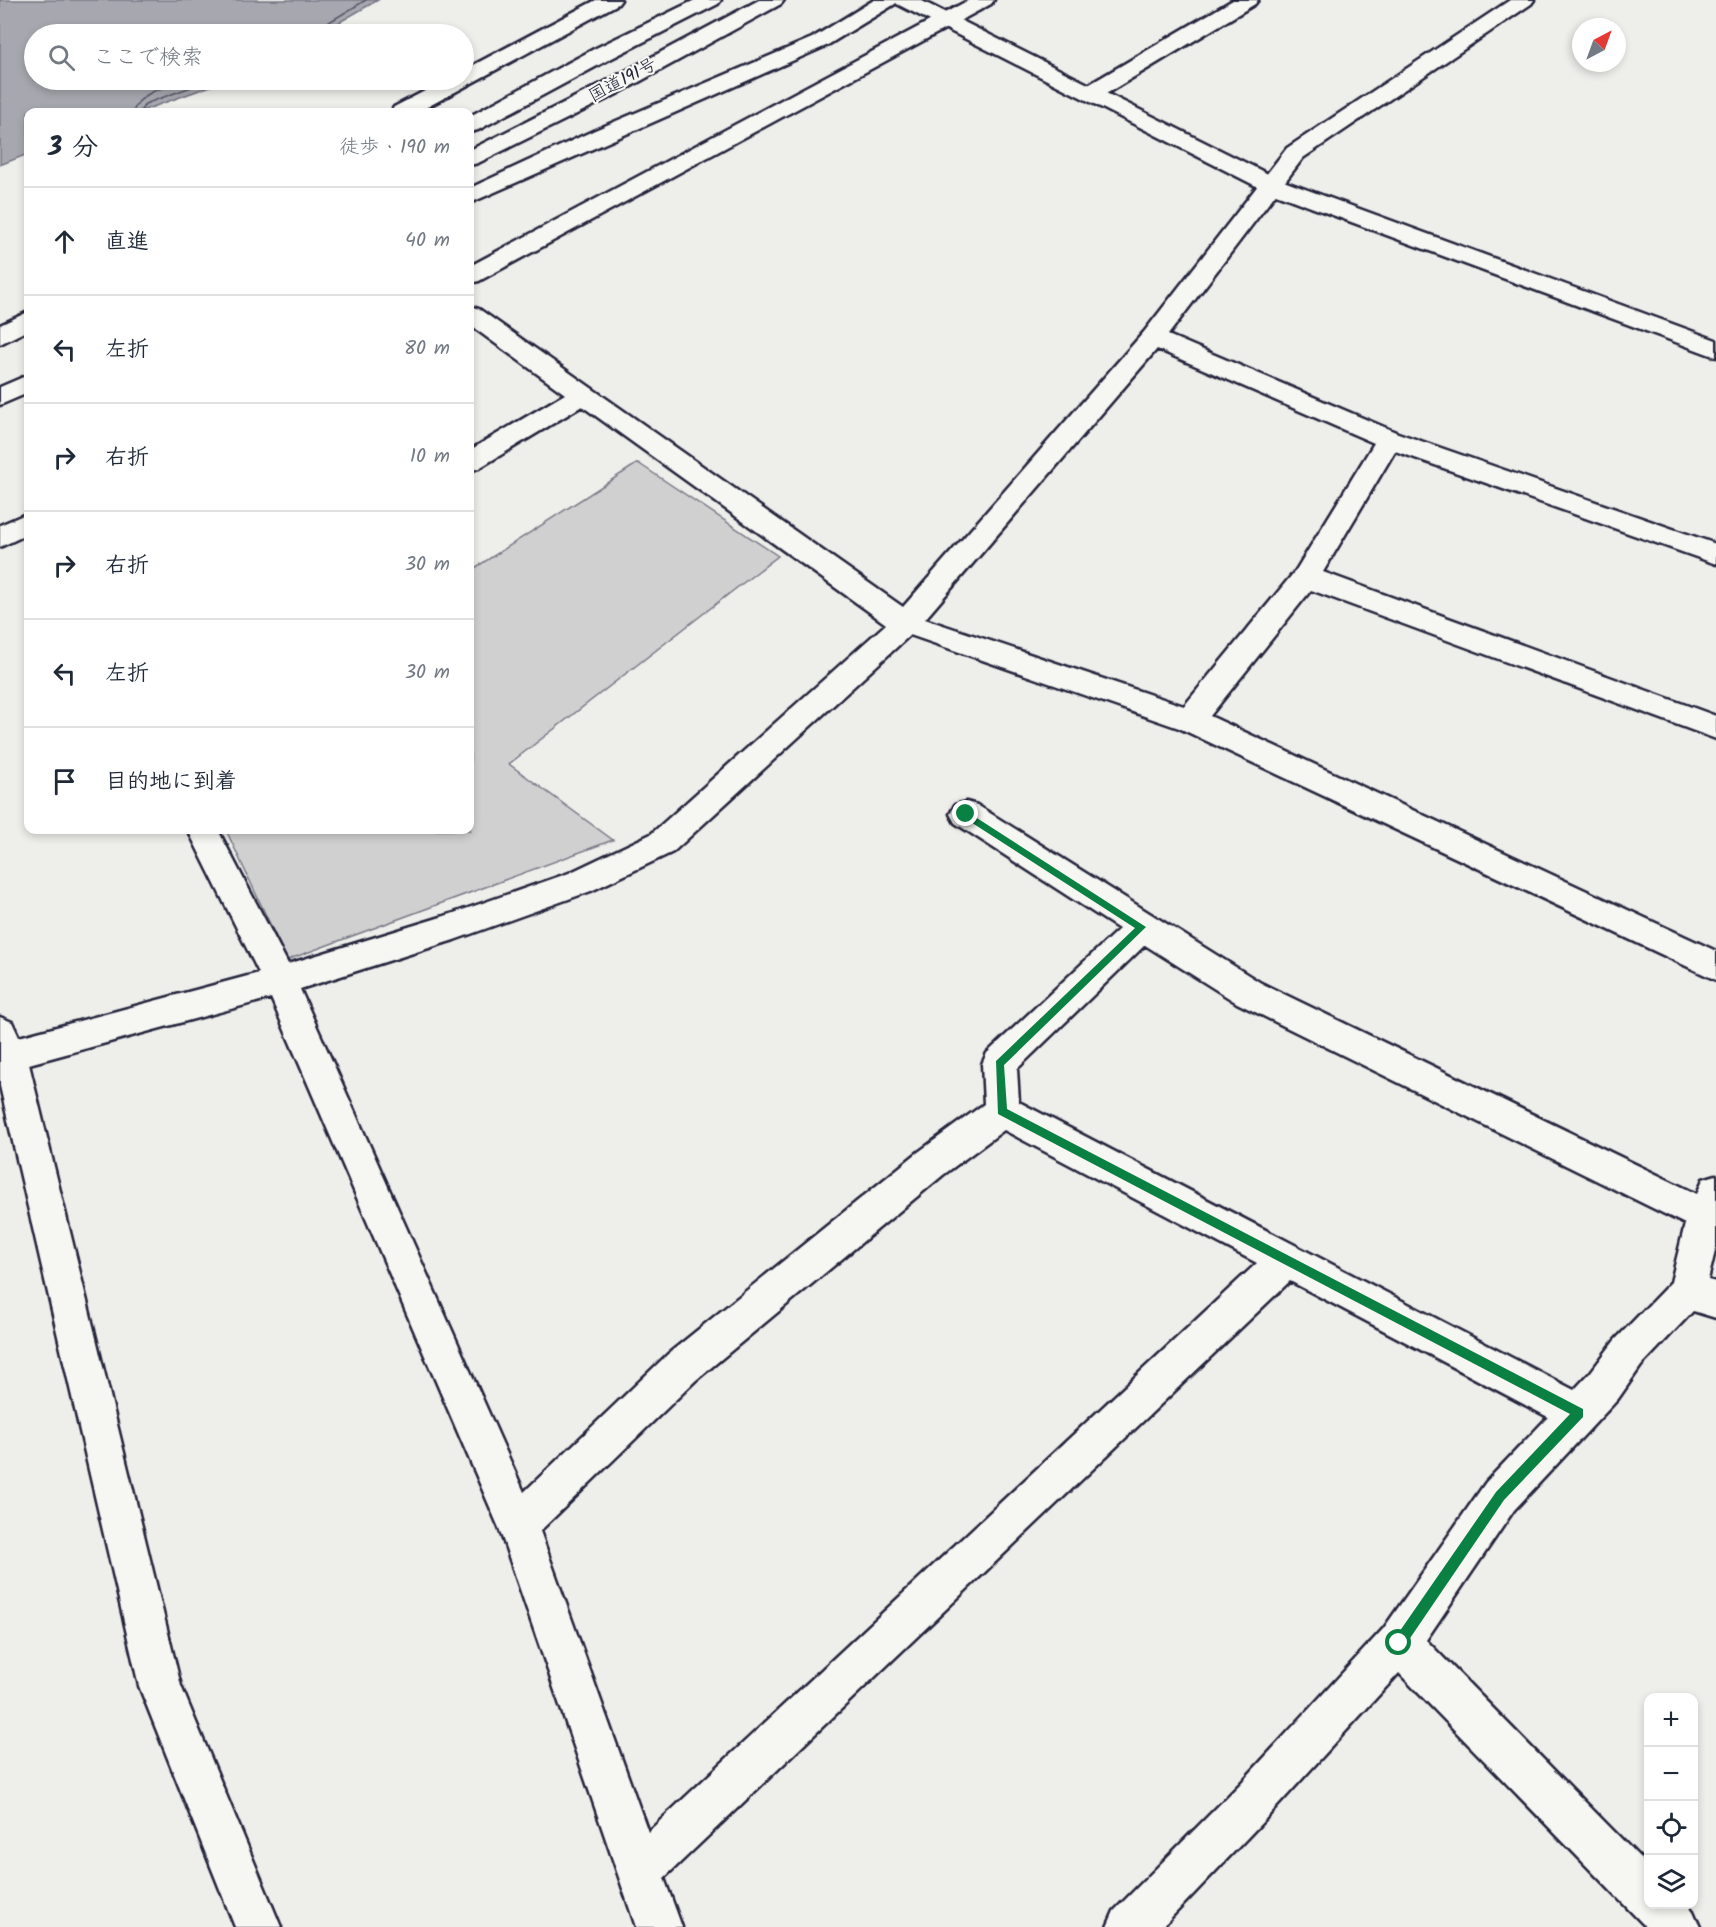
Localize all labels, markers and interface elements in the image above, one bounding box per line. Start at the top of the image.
north arrow [1572,18,1626,72]
search box [24,24,474,90]
icon: search [45,41,78,74]
text: ここで検索 [93,41,203,76]
street label: 国道191号 [583,51,663,111]
text: 3 分 [48,127,98,169]
text: 徒歩 · 190 m [339,132,450,164]
icon: ahead [48,225,81,258]
text: 直進 [105,225,149,260]
text: 40 m [405,225,450,257]
icon: left [48,333,81,366]
text: 左折 [105,333,149,368]
text: 80 m [404,333,450,365]
icon: right [48,441,81,474]
text: 右折 [105,441,149,476]
text: 10 m [410,441,450,473]
icon: right [48,549,81,582]
text: 右折 [105,549,149,584]
text: 30 m [405,549,450,581]
icon: left [48,657,81,690]
text: 左折 [105,657,149,692]
text: 30 m [405,657,450,689]
icon: arrive [48,765,81,798]
text: 目的地に到着 [105,765,237,800]
route end [952,800,978,826]
route start [1385,1629,1411,1655]
map controls [1644,1693,1698,1909]
button: + [1644,1693,1698,1747]
button: − [1644,1747,1698,1801]
button: locate [1644,1801,1698,1855]
button: layers [1644,1855,1698,1909]

